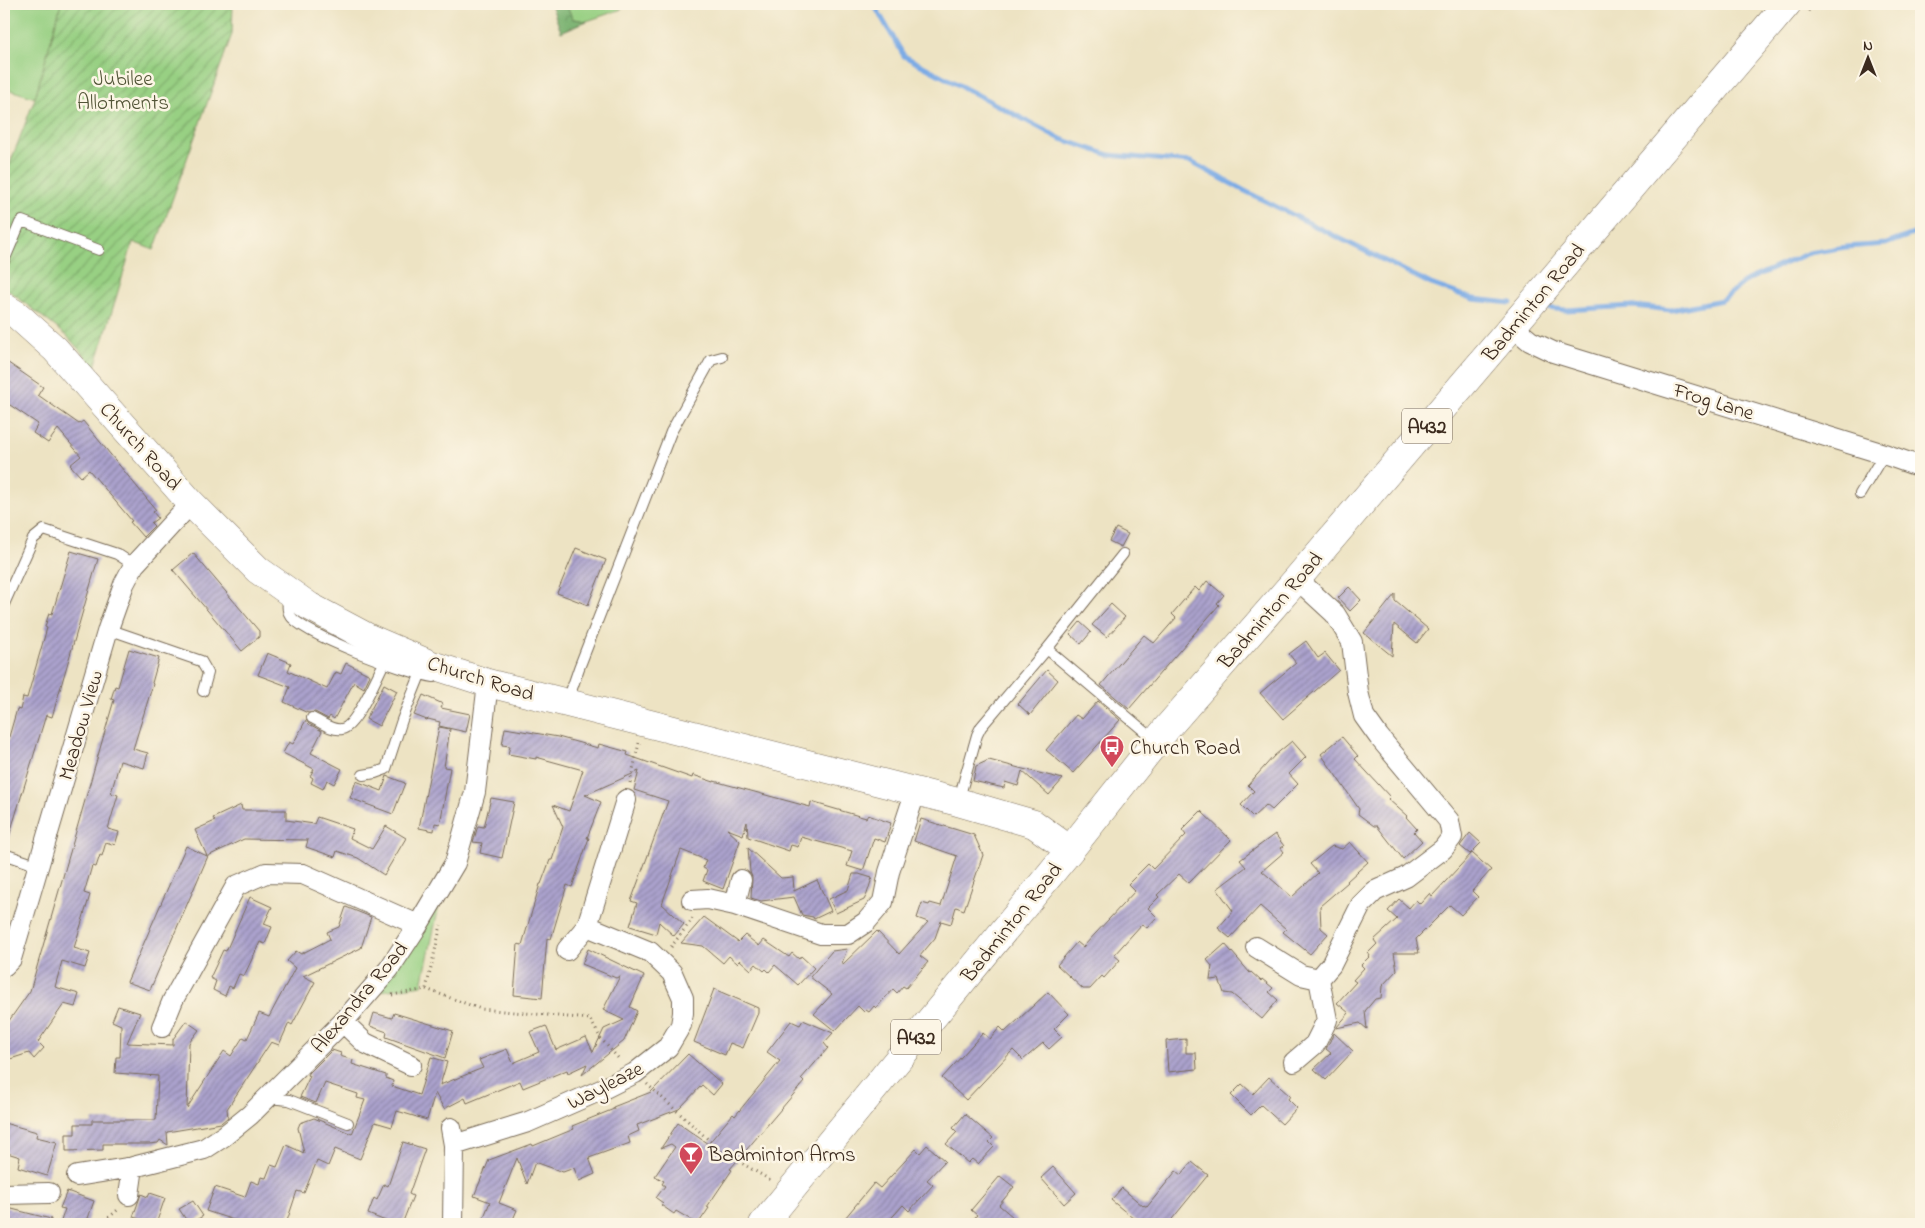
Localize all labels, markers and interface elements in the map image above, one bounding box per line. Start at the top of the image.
north arrow [1842,32,1892,82]
text: N [1863,36,1873,57]
park label: Jubilee Allotments [77,65,169,119]
street label: Badminton Road [1475,237,1593,370]
street label: Frog Lane [1668,376,1758,431]
street label: Church Road [92,396,188,498]
road number: A432 [1402,408,1452,444]
street label: Badminton Road [1211,546,1331,677]
street label: Church Road [423,649,538,710]
street label: Meadow View [52,667,112,784]
bus stop icon: Church Road [1099,734,1125,768]
place label: Church Road [1130,734,1240,764]
street label: Badminton Road [954,857,1071,991]
street label: Alexandra Road [305,936,416,1061]
road number: A432 [891,1020,941,1054]
street label: Wayleaze [563,1055,651,1120]
bar icon: Badminton Arms [678,1141,704,1175]
place label: Badminton Arms [707,1141,856,1171]

